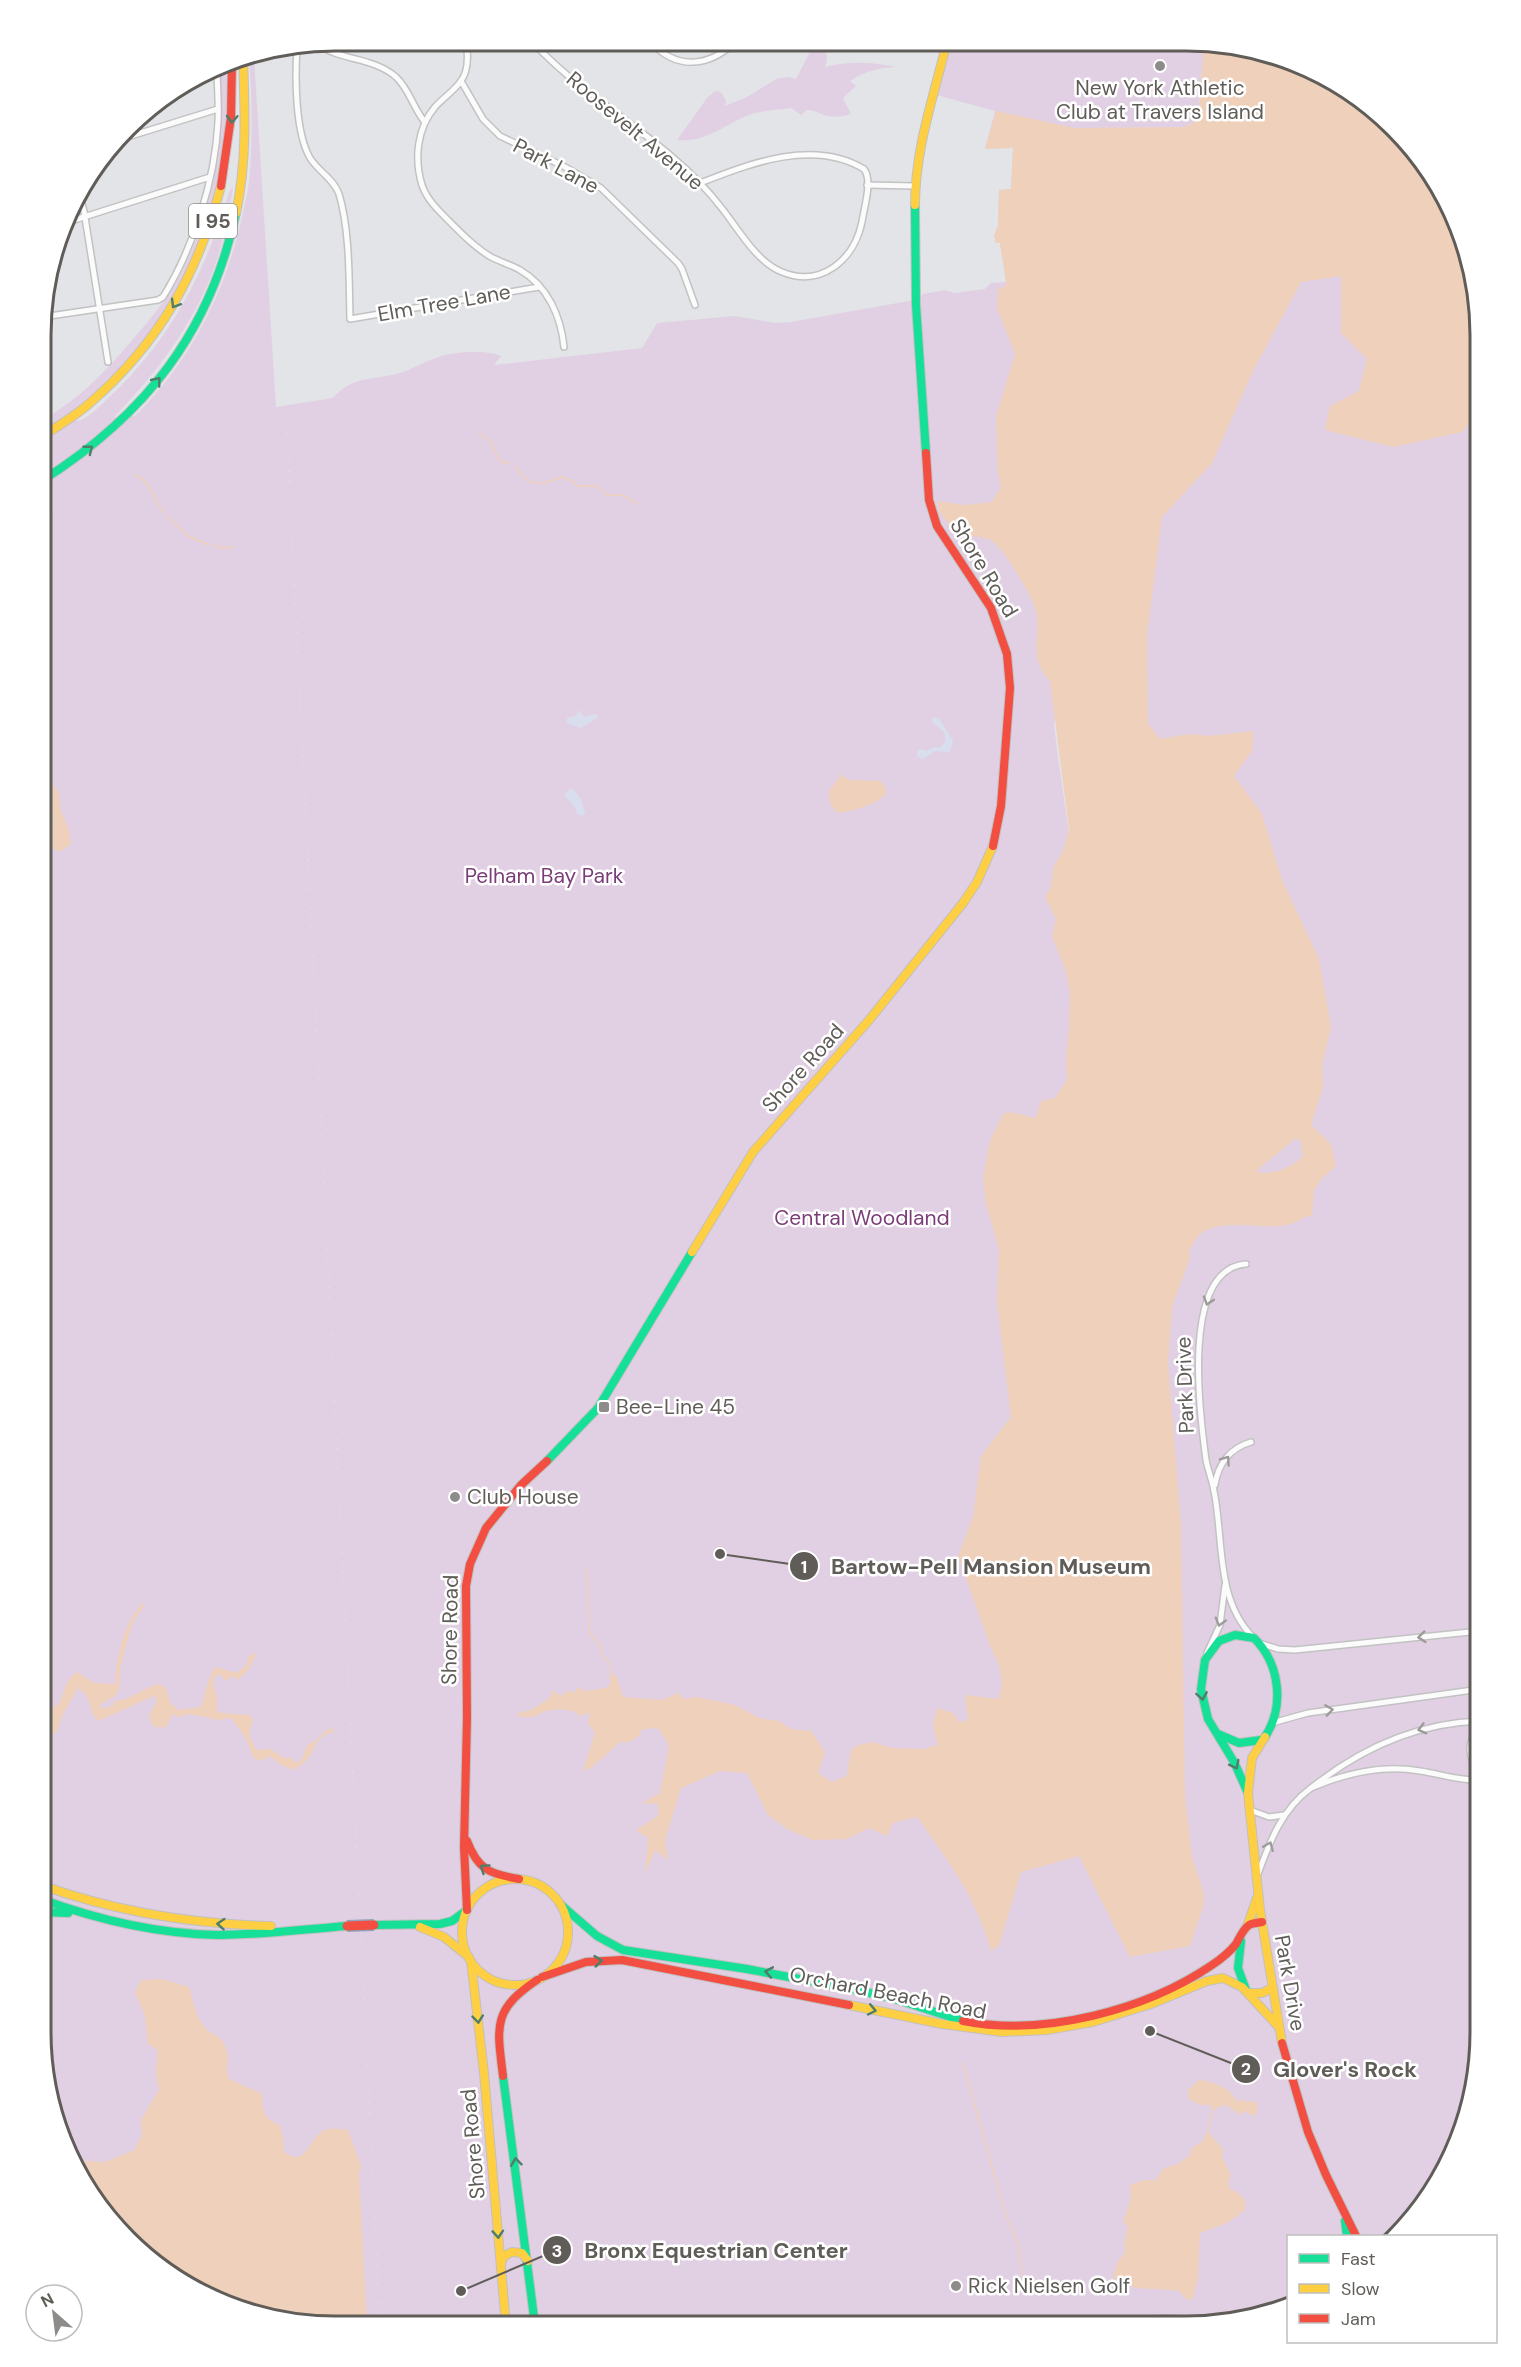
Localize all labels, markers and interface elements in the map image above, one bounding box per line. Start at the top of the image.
marker: New York Athletic Club at Travers Island [1153,59,1167,73]
street label: Roosevelt Avenue [560,65,710,197]
place label: New York Athletic Club at Travers Island [1056,74,1264,126]
one-way arrow [226,115,239,124]
street label: Park Lane [508,132,604,200]
road number: I 95 [189,204,237,238]
street label: Elm Tree Lane [375,278,513,328]
one-way arrow [171,298,183,308]
one-way arrow [150,377,161,388]
one-way arrow [83,446,94,457]
street label: Shore Road [944,513,1024,623]
park label: Pelham Bay Park [465,862,624,890]
street label: Shore Road [756,1018,850,1118]
park label: Central Woodland [774,1204,950,1232]
one-way arrow [1203,1295,1215,1306]
street label: Park Drive [1169,1336,1201,1434]
place label: Bee-Line 45 [616,1393,735,1421]
marker: Bee-Line 45 [597,1400,611,1414]
one-way arrow [1219,1456,1230,1467]
place label: Club House [467,1483,579,1511]
marker: Club House [448,1490,462,1504]
callout: Bartow-Pell Mansion Museum [789,1546,1163,1586]
text: Bartow-Pell Mansion Museum [831,1552,1151,1581]
text: 1 [801,1555,807,1579]
street label: Shore Road [435,1575,465,1685]
one-way arrow [1215,1616,1227,1627]
one-way arrow [1417,1630,1426,1643]
one-way arrow [1196,1692,1208,1701]
one-way arrow [1325,1705,1334,1717]
one-way arrow [1417,1722,1427,1735]
one-way arrow [1228,1758,1240,1769]
one-way arrow [1262,1841,1274,1852]
one-way arrow [480,1864,491,1875]
one-way arrow [216,1918,225,1931]
street label: Park Drive [1268,1933,1312,2033]
one-way arrow [593,1955,602,1967]
street label: Orchard Beach Road [787,1960,989,2026]
one-way arrow [764,1967,774,1979]
one-way arrow [866,2003,876,2016]
one-way arrow [472,2014,484,2023]
callout: Glover's Rock [1231,2049,1429,2089]
text: Glover's Rock [1273,2055,1417,2084]
text: 2 [1241,2057,1251,2081]
street label: Shore Road [454,2088,492,2200]
one-way arrow [510,2158,523,2167]
one-way arrow [492,2229,505,2238]
callout: Bronx Equestrian Center [542,2230,860,2270]
legend [1287,2235,1497,2343]
text: Bronx Equestrian Center [584,2236,848,2265]
text: 3 [552,2239,562,2263]
text: Fast [1341,2247,1376,2271]
place label: Rick Nielsen Golf [968,2272,1130,2300]
text: Slow [1341,2277,1380,2301]
marker: Rick Nielsen Golf [949,2279,963,2293]
north arrow [24,2283,84,2343]
text: N [37,2288,57,2312]
text: Jam [1341,2307,1376,2331]

